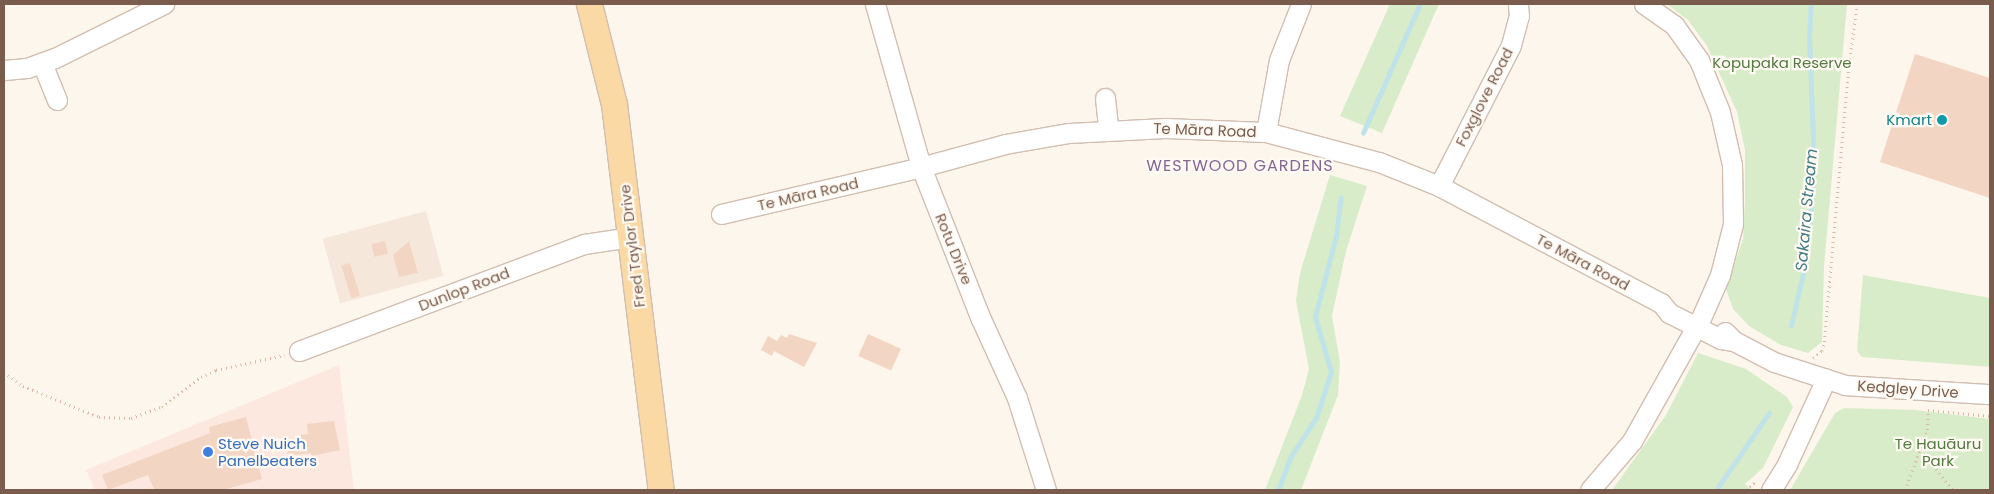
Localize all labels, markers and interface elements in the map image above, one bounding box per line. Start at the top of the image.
street label: Foxglove Road [1451,45,1517,149]
park label: Kopupaka Reserve [1712,54,1852,72]
place label: Kmart [1886,111,1932,129]
marker: Kmart [1936,114,1948,126]
street label: Te Māra Road [1153,119,1257,141]
water label: Sakaira Stream [1792,148,1822,272]
district label: WESTWOOD GARDENS [1144,156,1336,176]
street label: Te Māra Road [756,174,860,214]
street label: Fred Taylor Drive [616,183,648,309]
street label: Rotu Drive [932,211,976,287]
street label: Te Māra Road [1533,230,1633,294]
street label: Dunlop Road [416,263,512,315]
street label: Kedgley Drive [1857,376,1959,402]
place label: Steve Nuich Panelbeaters [218,434,317,469]
park label: Te Hauāuru Park [1895,434,1981,469]
marker: Steve Nuich Panelbeaters [202,446,214,458]

